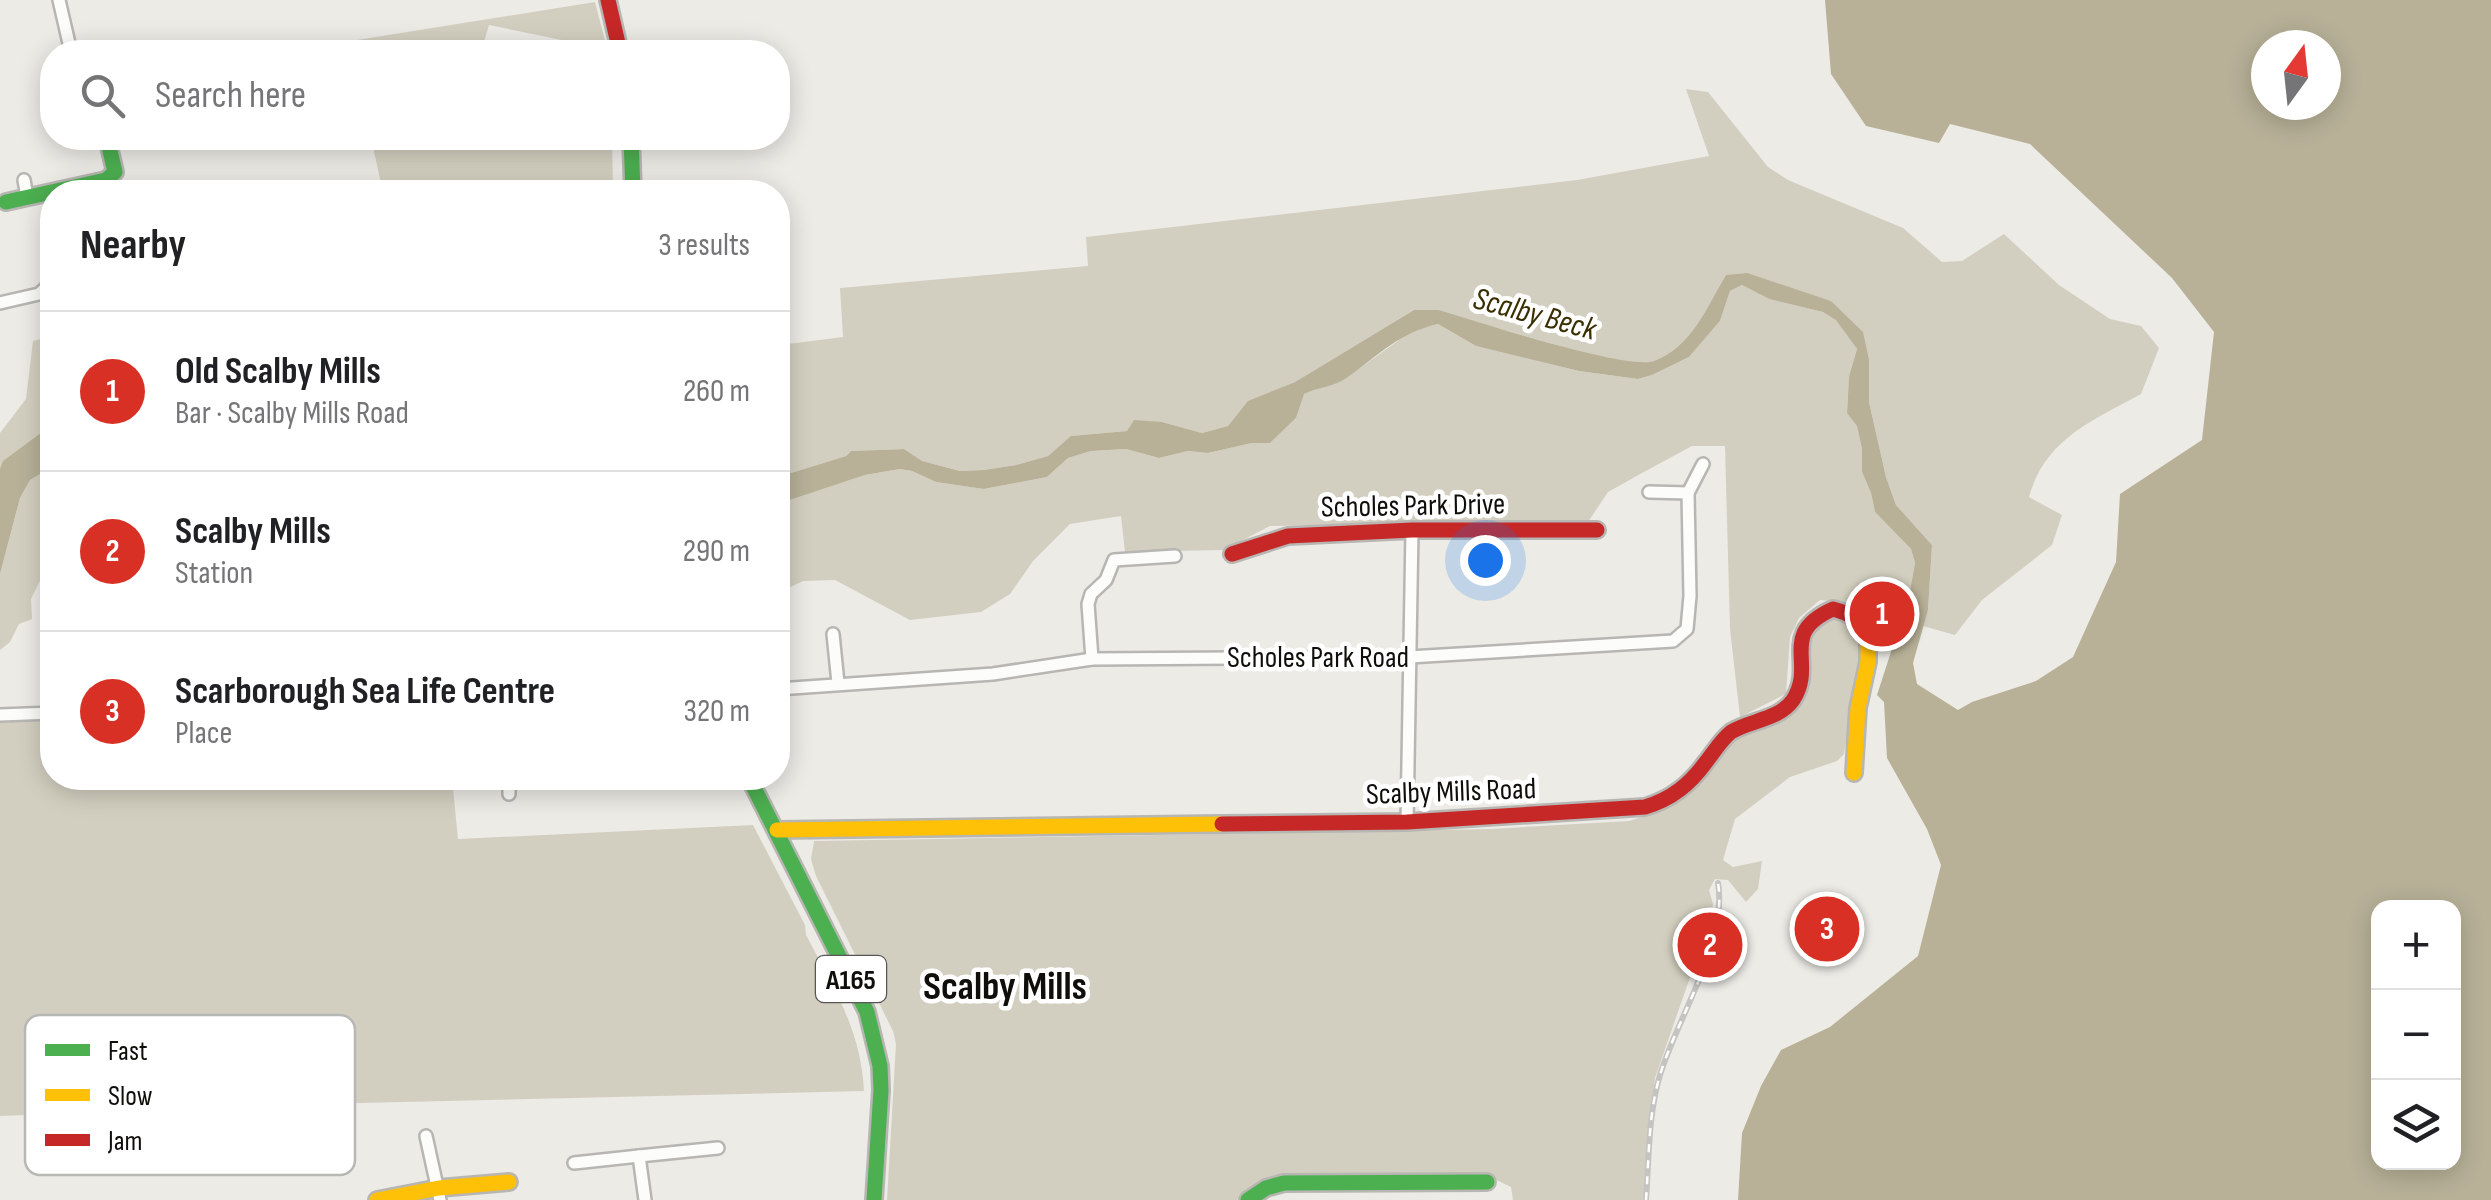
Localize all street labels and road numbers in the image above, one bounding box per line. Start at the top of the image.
street label: Scholes Park Drive [1321,486,1505,526]
street label: Scholes Park Road [1227,640,1409,676]
street label: Scalby Mills Road [1365,771,1537,813]
road number: A165 [816,956,886,1002]

